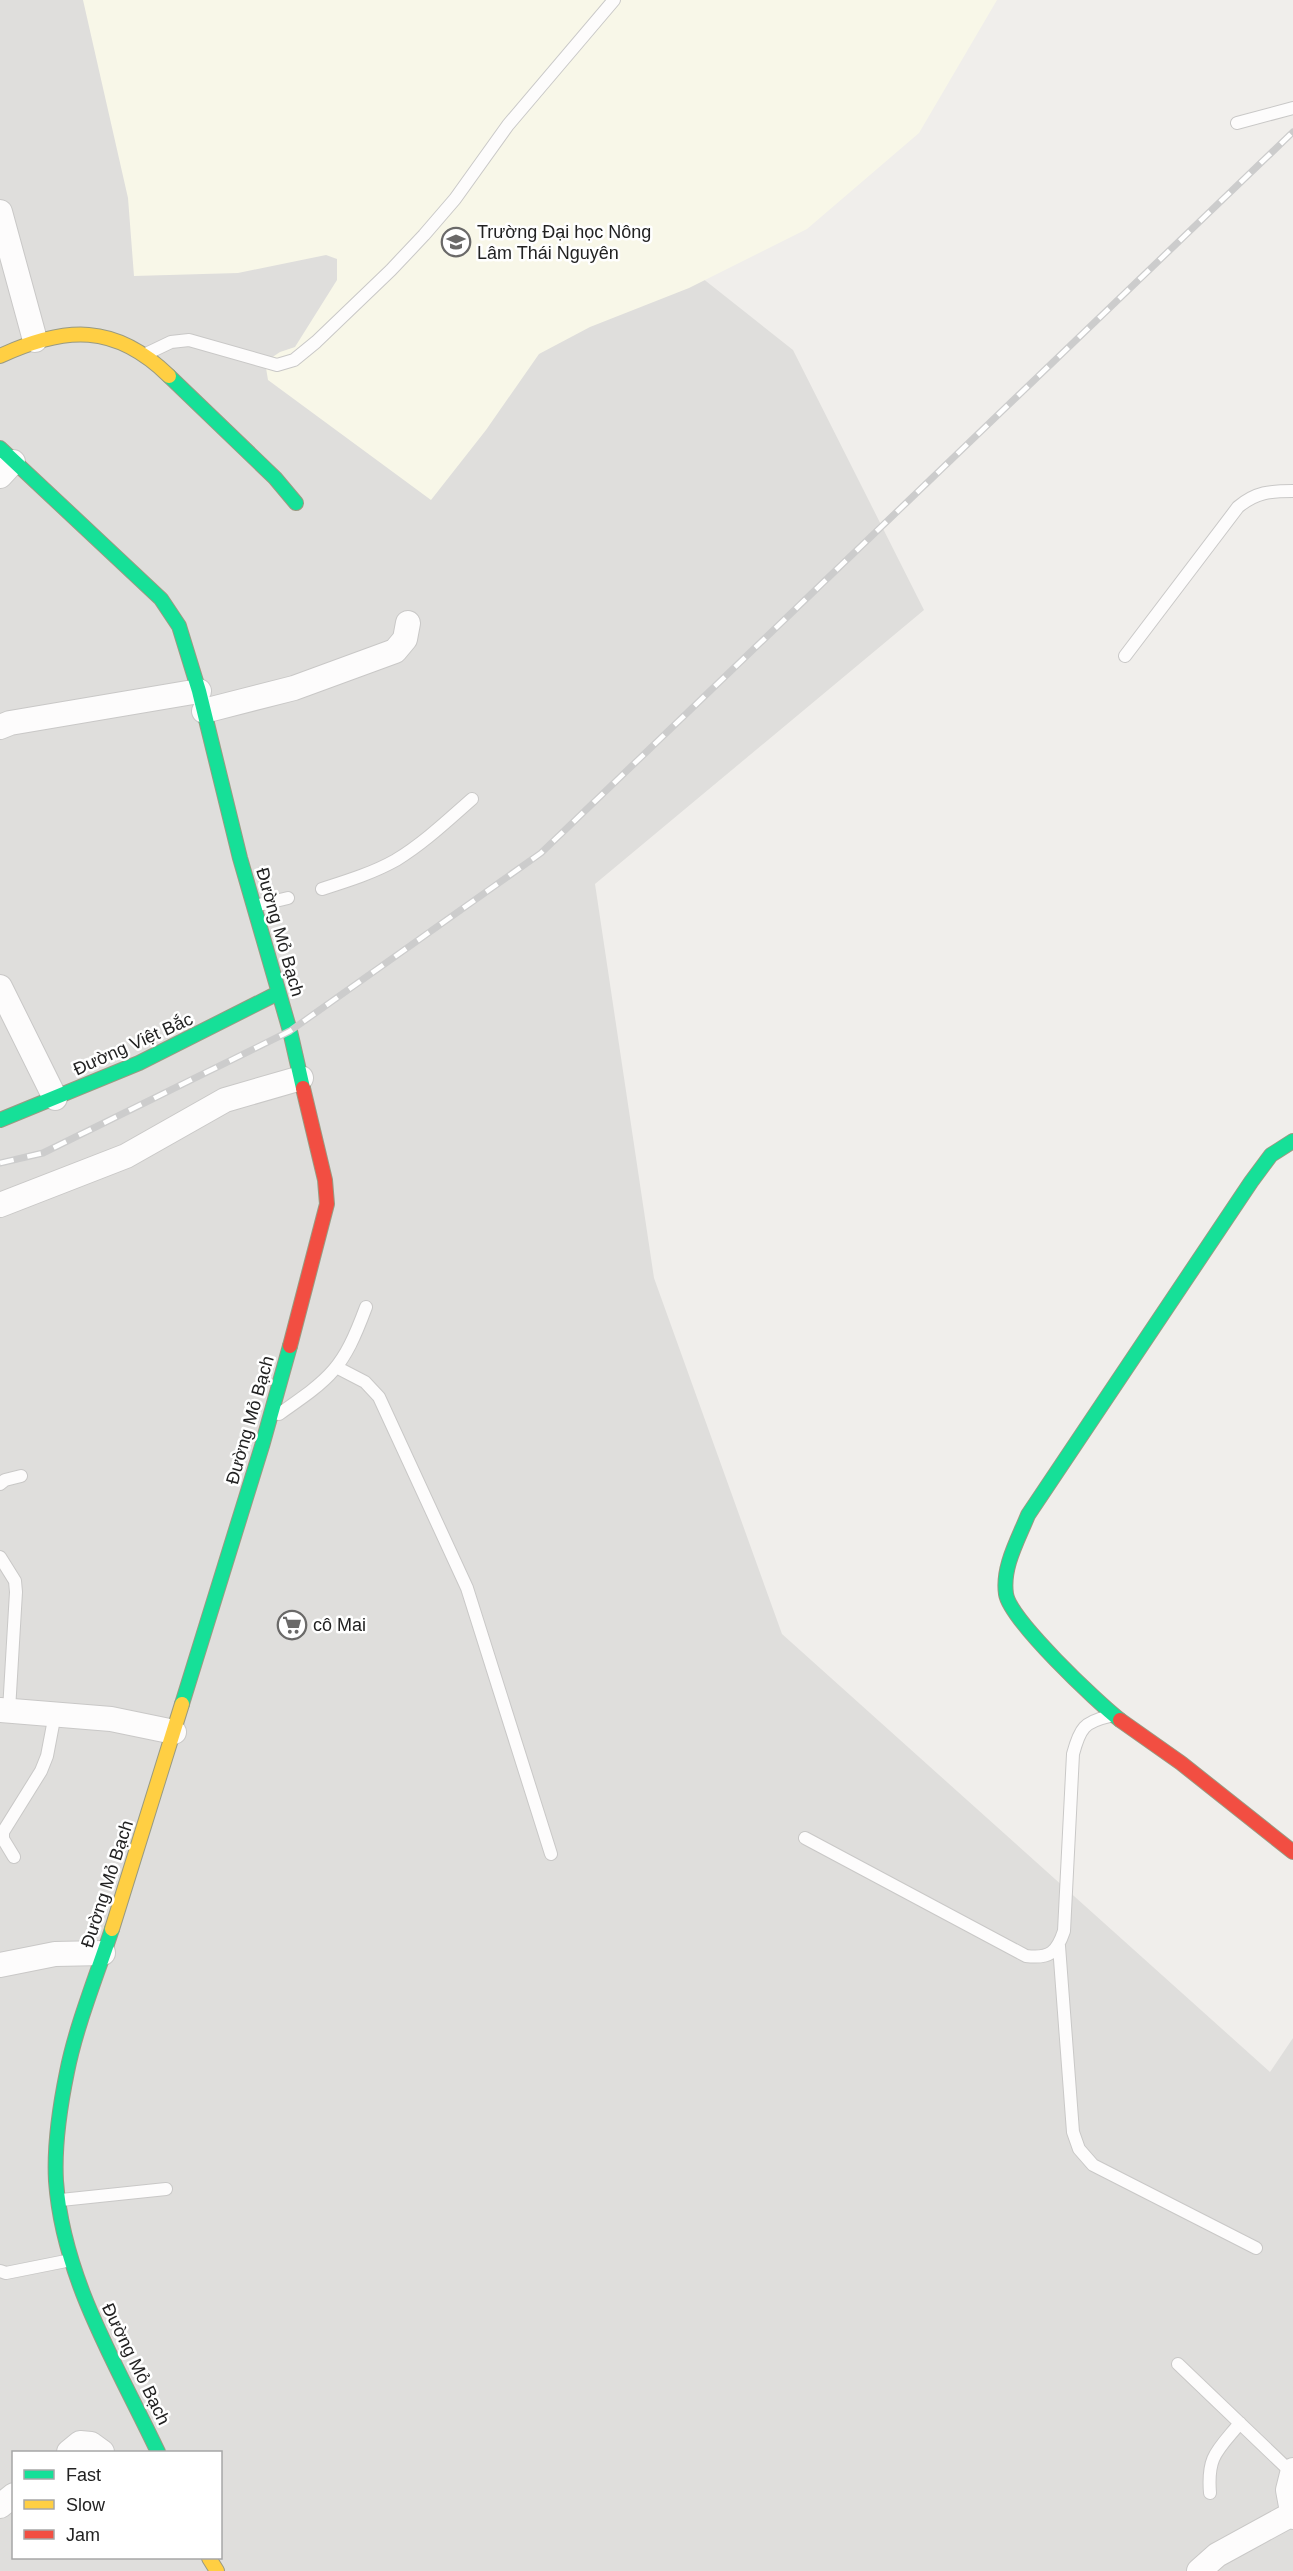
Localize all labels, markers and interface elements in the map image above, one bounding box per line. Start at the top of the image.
place label: Trường Đại học Nông Lâm Thái Nguyên [477,222,651,263]
school or university icon: Trường Đại học Nông Lâm Thái Nguyên [440,226,472,258]
street label: Đường Mỏ Bạch [252,865,308,999]
street label: Đường Việt Bắc [70,1008,196,1079]
street label: Đường Mỏ Bạch [222,1353,278,1487]
supermarket icon: cô Mai [276,1609,308,1641]
place label: cô Mai [313,1615,366,1635]
street label: Đường Mỏ Bạch [77,1818,137,1950]
street label: Đường Mỏ Bạch [98,2300,174,2428]
legend [12,2451,222,2559]
text: Fast [66,2465,101,2485]
text: Slow [66,2495,106,2515]
text: Jam [66,2525,100,2545]

